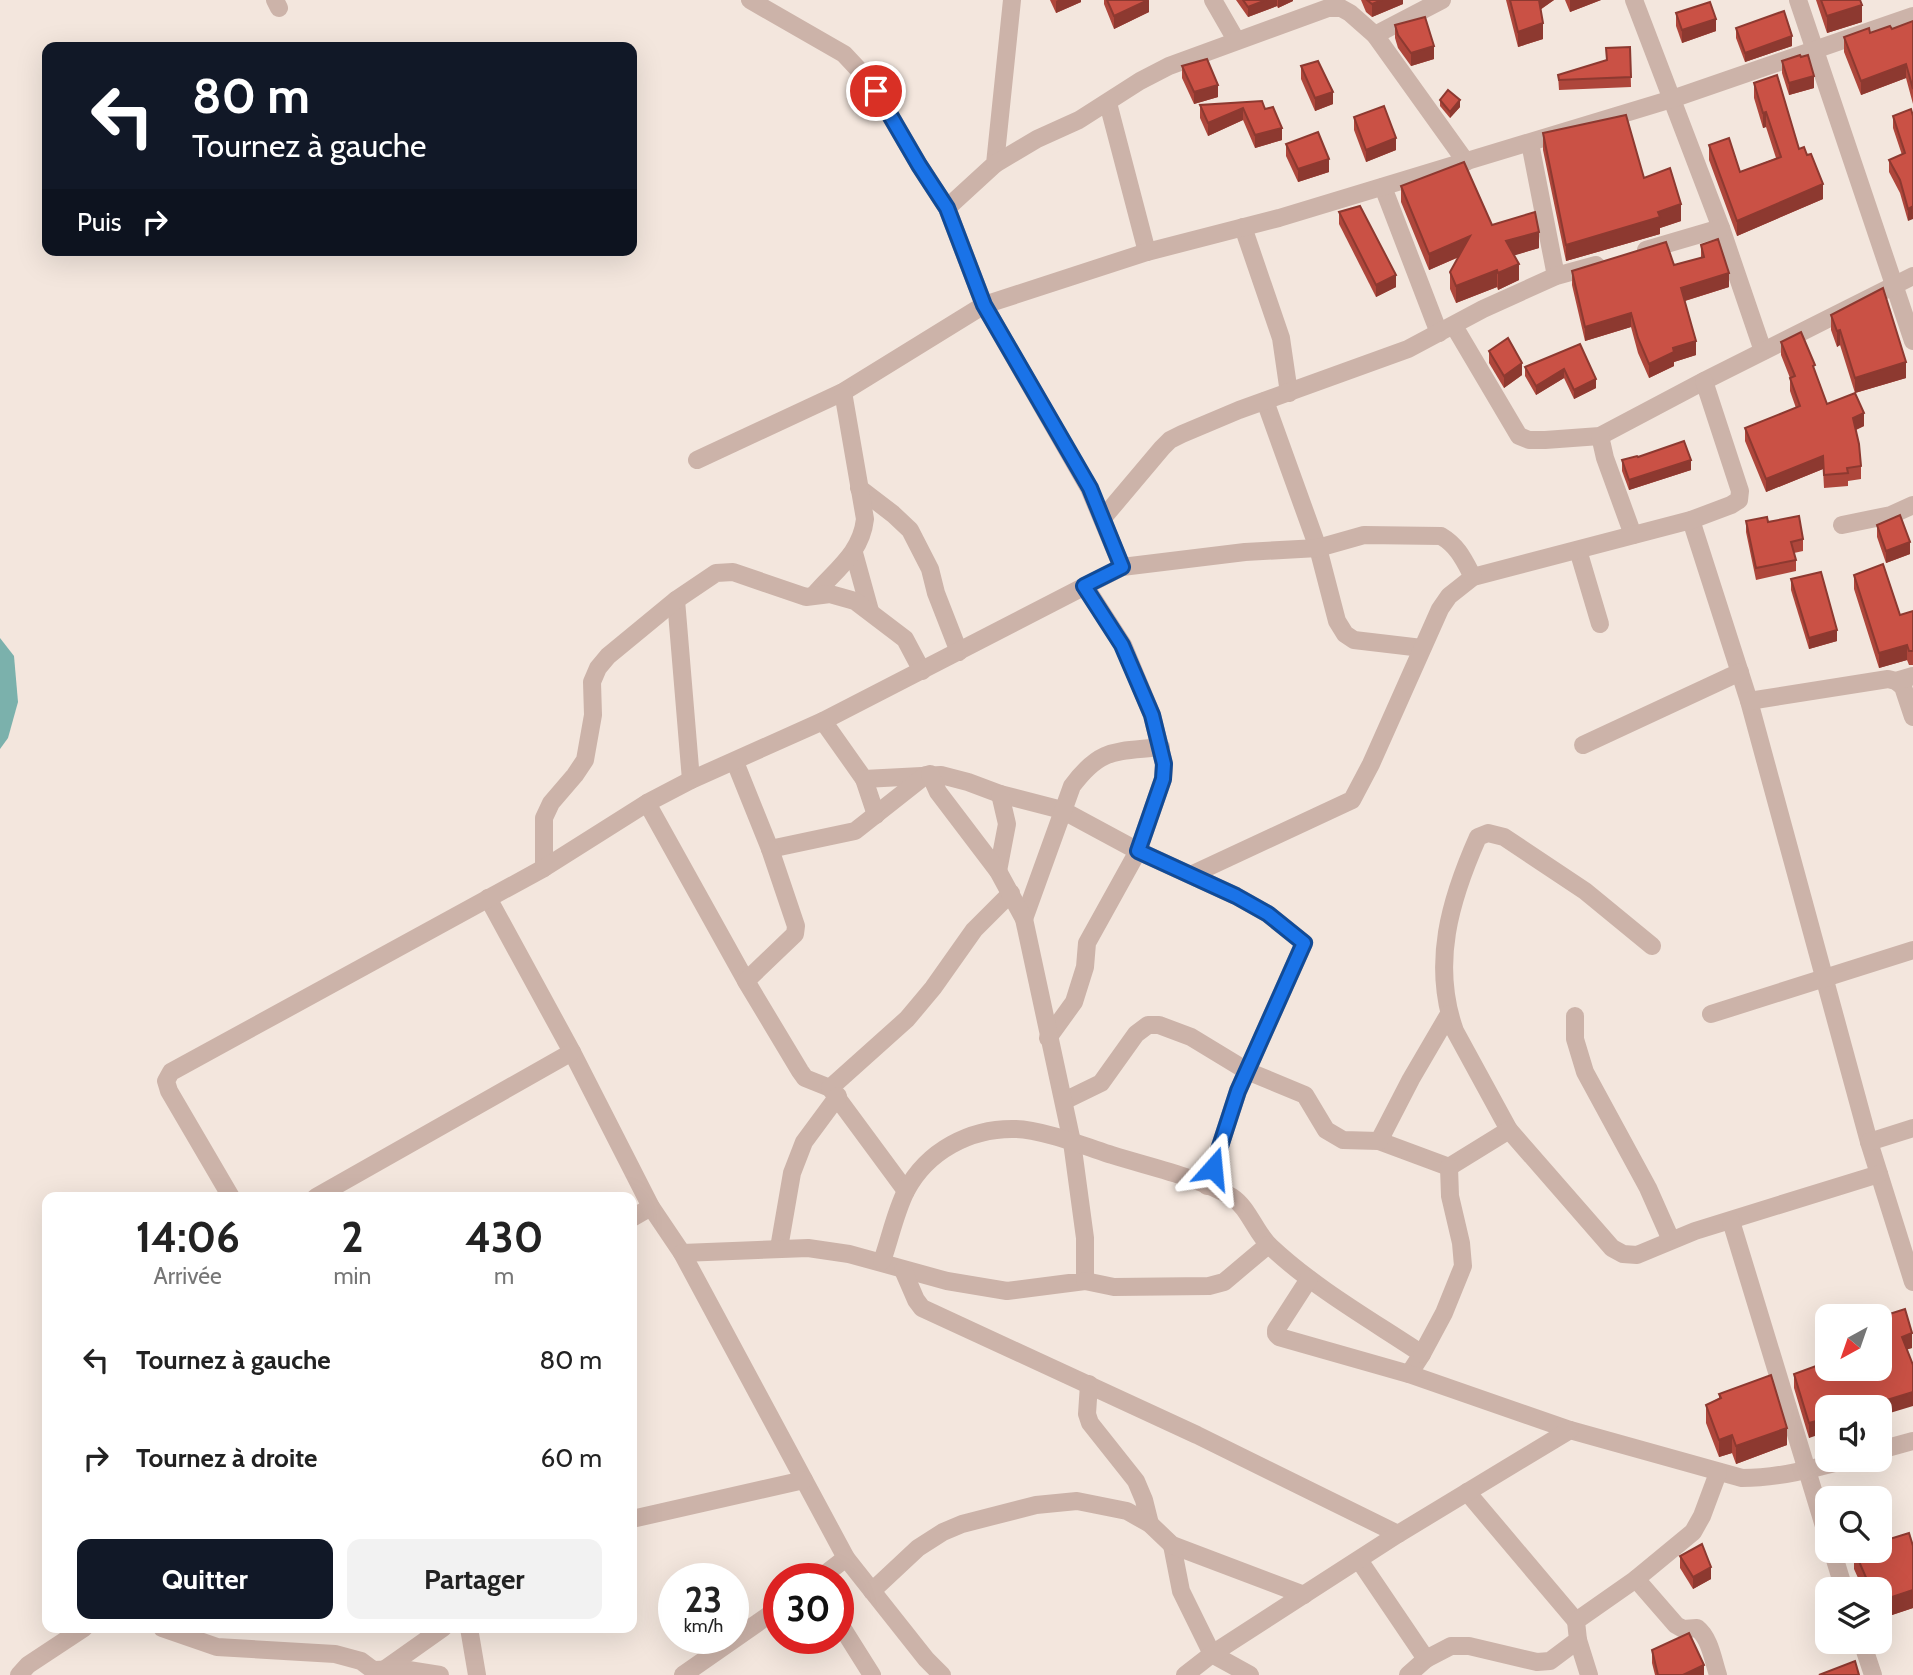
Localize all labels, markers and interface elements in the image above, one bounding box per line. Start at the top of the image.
pin [846,61,906,121]
text: 80 m [192,66,310,125]
icon: left [77,70,168,161]
icon: arrive [857,72,895,110]
text: Tournez à gauche [192,126,426,165]
icon: right [136,203,174,241]
text: Puis [77,206,122,238]
position arrow [1176,1131,1250,1205]
text: 14:06 [136,1211,240,1263]
text: 2 [341,1211,363,1263]
text: 430 [465,1211,543,1263]
text: Arrivée [154,1262,222,1290]
text: min [333,1262,371,1290]
text: m [494,1262,514,1290]
north arrow [1815,1304,1892,1381]
map controls [1815,1304,1892,1654]
icon: left [77,1341,115,1379]
text: Tournez à gauche [136,1344,331,1376]
text: 80 m [539,1344,602,1376]
button: sound [1815,1395,1892,1472]
icon: right [77,1439,115,1477]
text: Tournez à droite [136,1442,318,1474]
text: 60 m [540,1442,602,1474]
button: search [1815,1486,1892,1563]
button: Quitter [77,1539,333,1619]
button: Partager [347,1539,602,1619]
speed limit sign: 30 [763,1563,854,1654]
button: layers [1815,1577,1892,1654]
text: 23 [685,1578,722,1621]
text: km/h [684,1615,723,1637]

